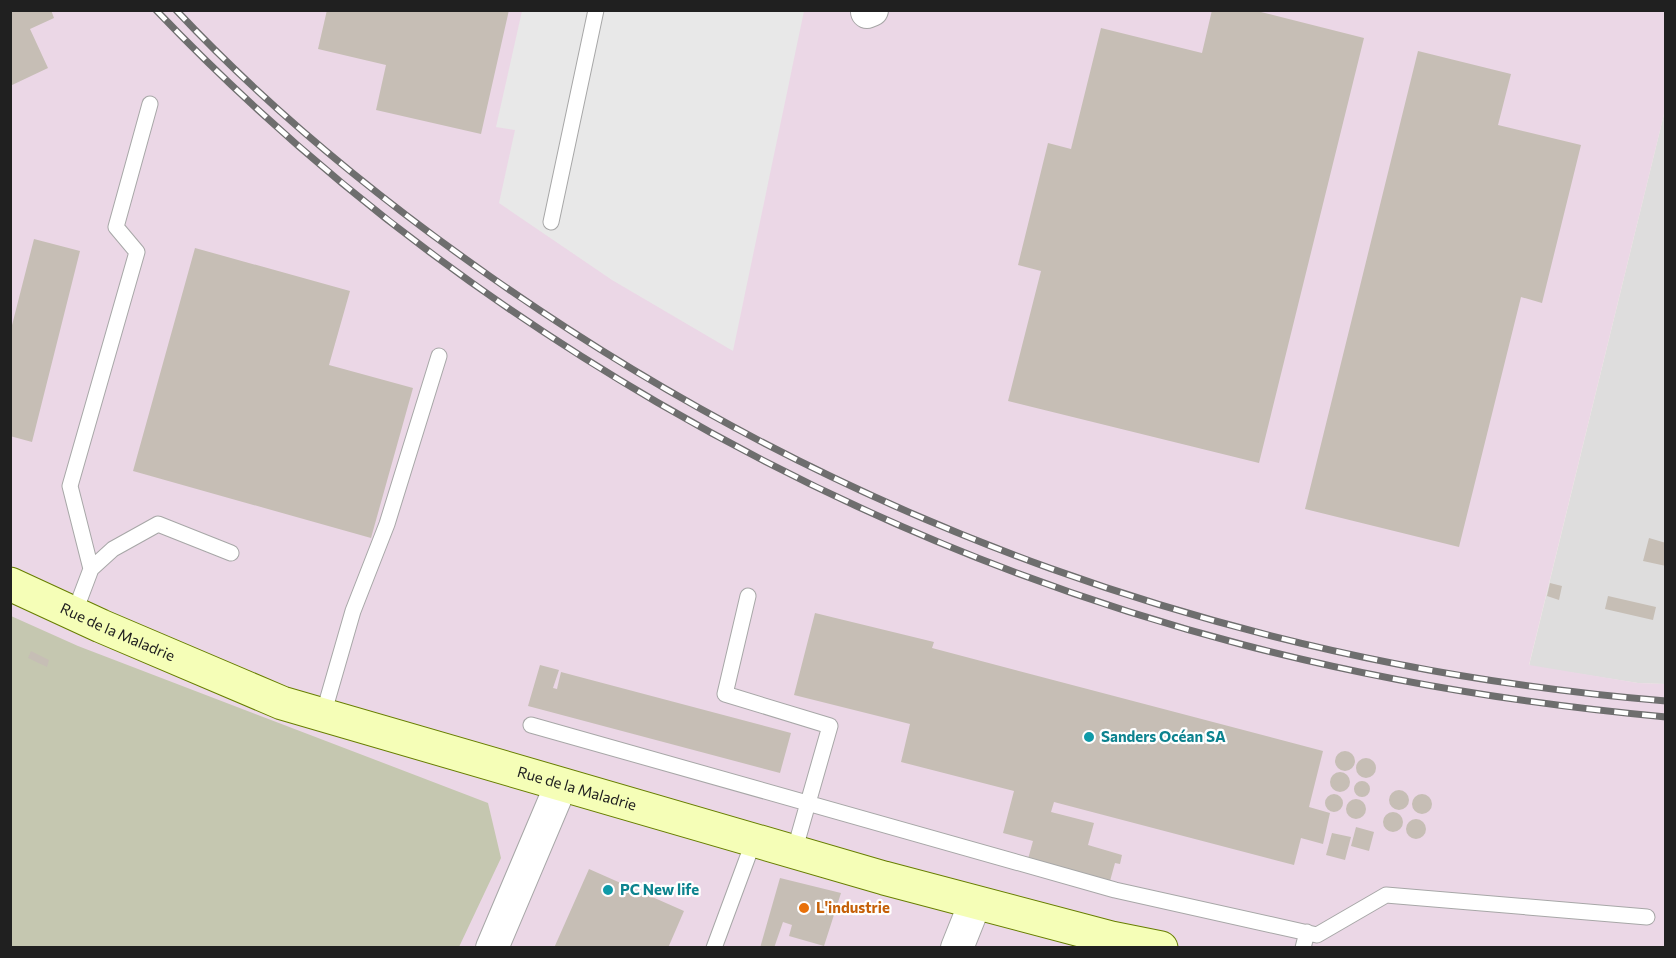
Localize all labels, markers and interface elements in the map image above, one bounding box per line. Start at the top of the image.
street label: Rue de la Maladrie [58,599,178,664]
place label: Sanders Océan SA [1101,727,1226,745]
marker: Sanders Océan SA [1082,730,1096,744]
street label: Rue de la Maladrie [515,762,639,814]
place label: PC New life [620,880,699,898]
marker: PC New life [601,883,615,897]
place label: L'industrie [816,898,890,916]
marker: L'industrie [797,901,811,915]

